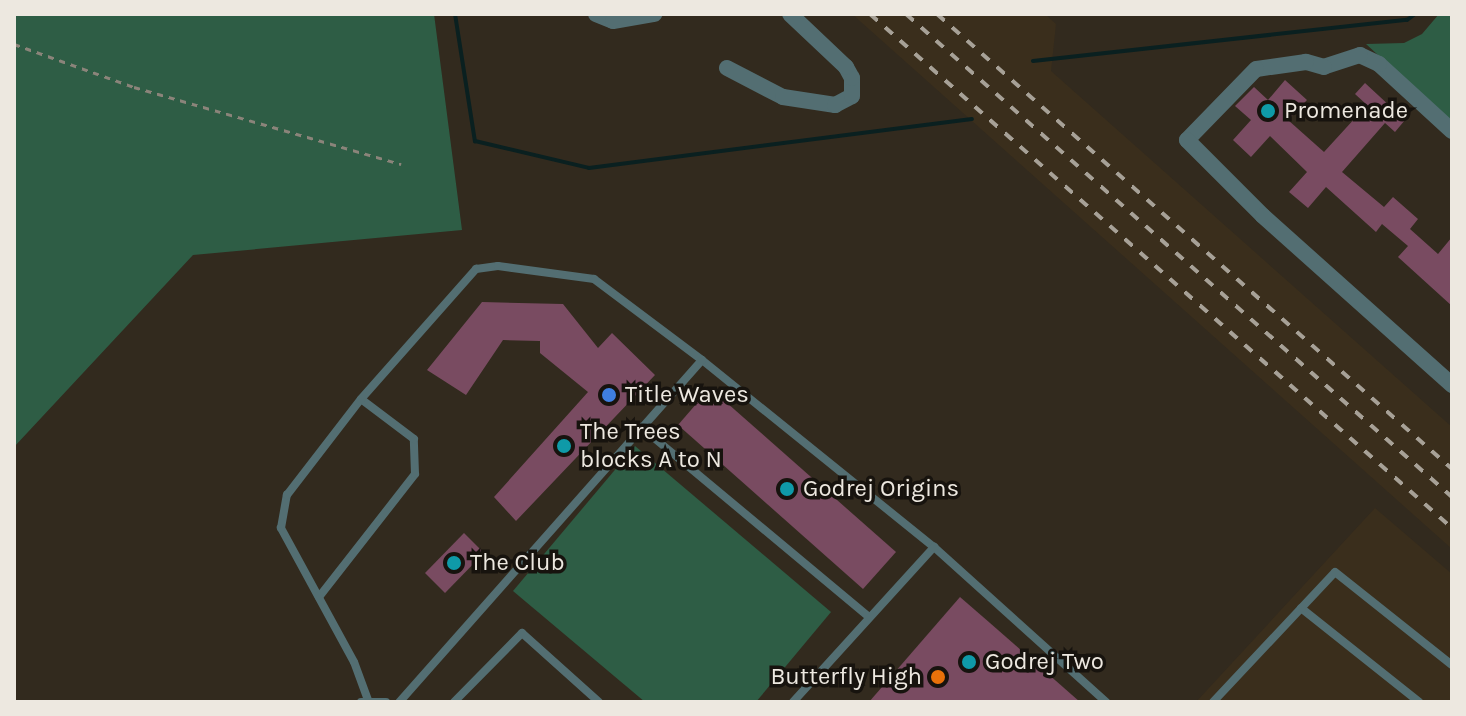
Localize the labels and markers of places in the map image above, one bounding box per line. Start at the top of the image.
place label: Promenade [1284,97,1408,125]
marker: Promenade [1259,102,1277,120]
place label: Title Waves [625,381,749,409]
marker: Title Waves [600,386,618,404]
place label: The Trees blocks A to N [580,418,722,474]
marker: The Trees blocks A to N [555,437,573,455]
place label: Godrej Origins [803,475,959,503]
marker: Godrej Origins [778,480,796,498]
place label: The Club [470,549,565,577]
marker: The Club [445,554,463,572]
place label: Godrej Two [985,648,1104,676]
marker: Godrej Two [960,653,978,671]
place label: Butterfly High [770,663,922,691]
marker: Butterfly High [929,668,947,686]

